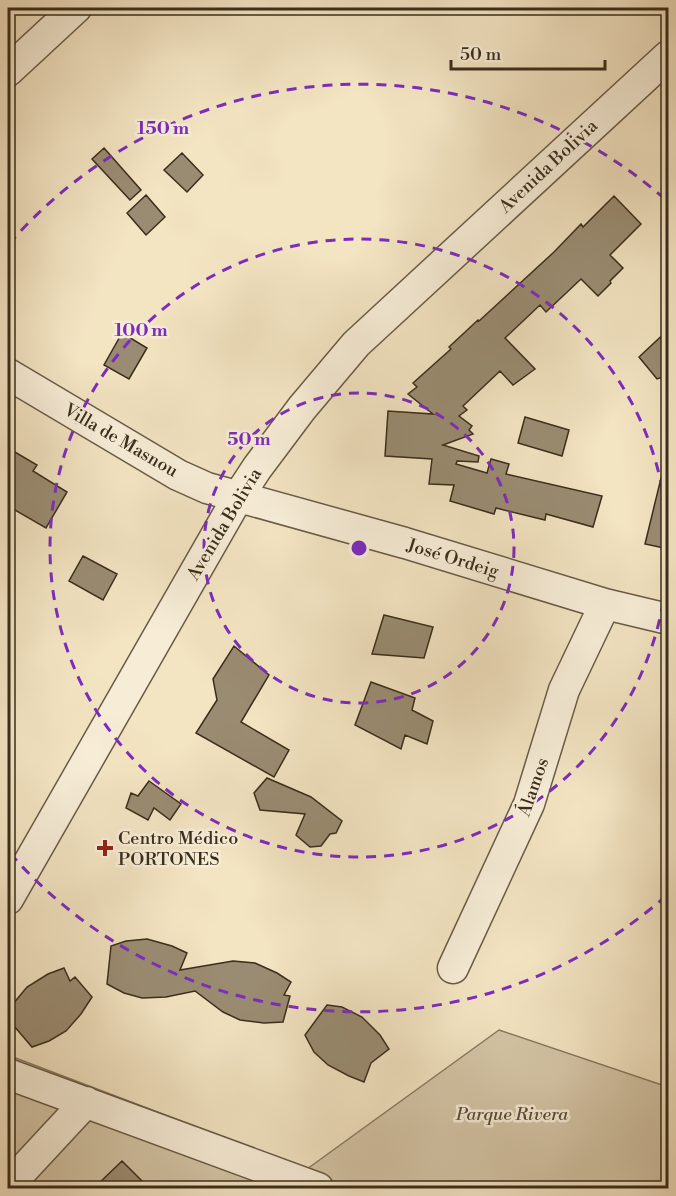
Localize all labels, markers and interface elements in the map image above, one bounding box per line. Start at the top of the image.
scale bar [451,33,606,71]
text: 50 m [460,43,502,66]
street label: Avenida Bolivia [493,114,603,219]
text: 150 m [137,117,190,140]
text: 100 m [114,319,168,342]
street label: Villa de Masnou [59,398,183,483]
text: 50 m [227,428,271,451]
street label: Avenida Bolivia [181,463,267,585]
street label: José Ordeig [403,533,502,584]
centre of rings [349,538,369,558]
street label: Álamos [512,755,554,820]
place label: Centro Médico PORTONES [118,827,238,871]
marker: Centro Médico PORTONES [96,839,114,857]
park label: Parque Rivera [455,1103,569,1126]

